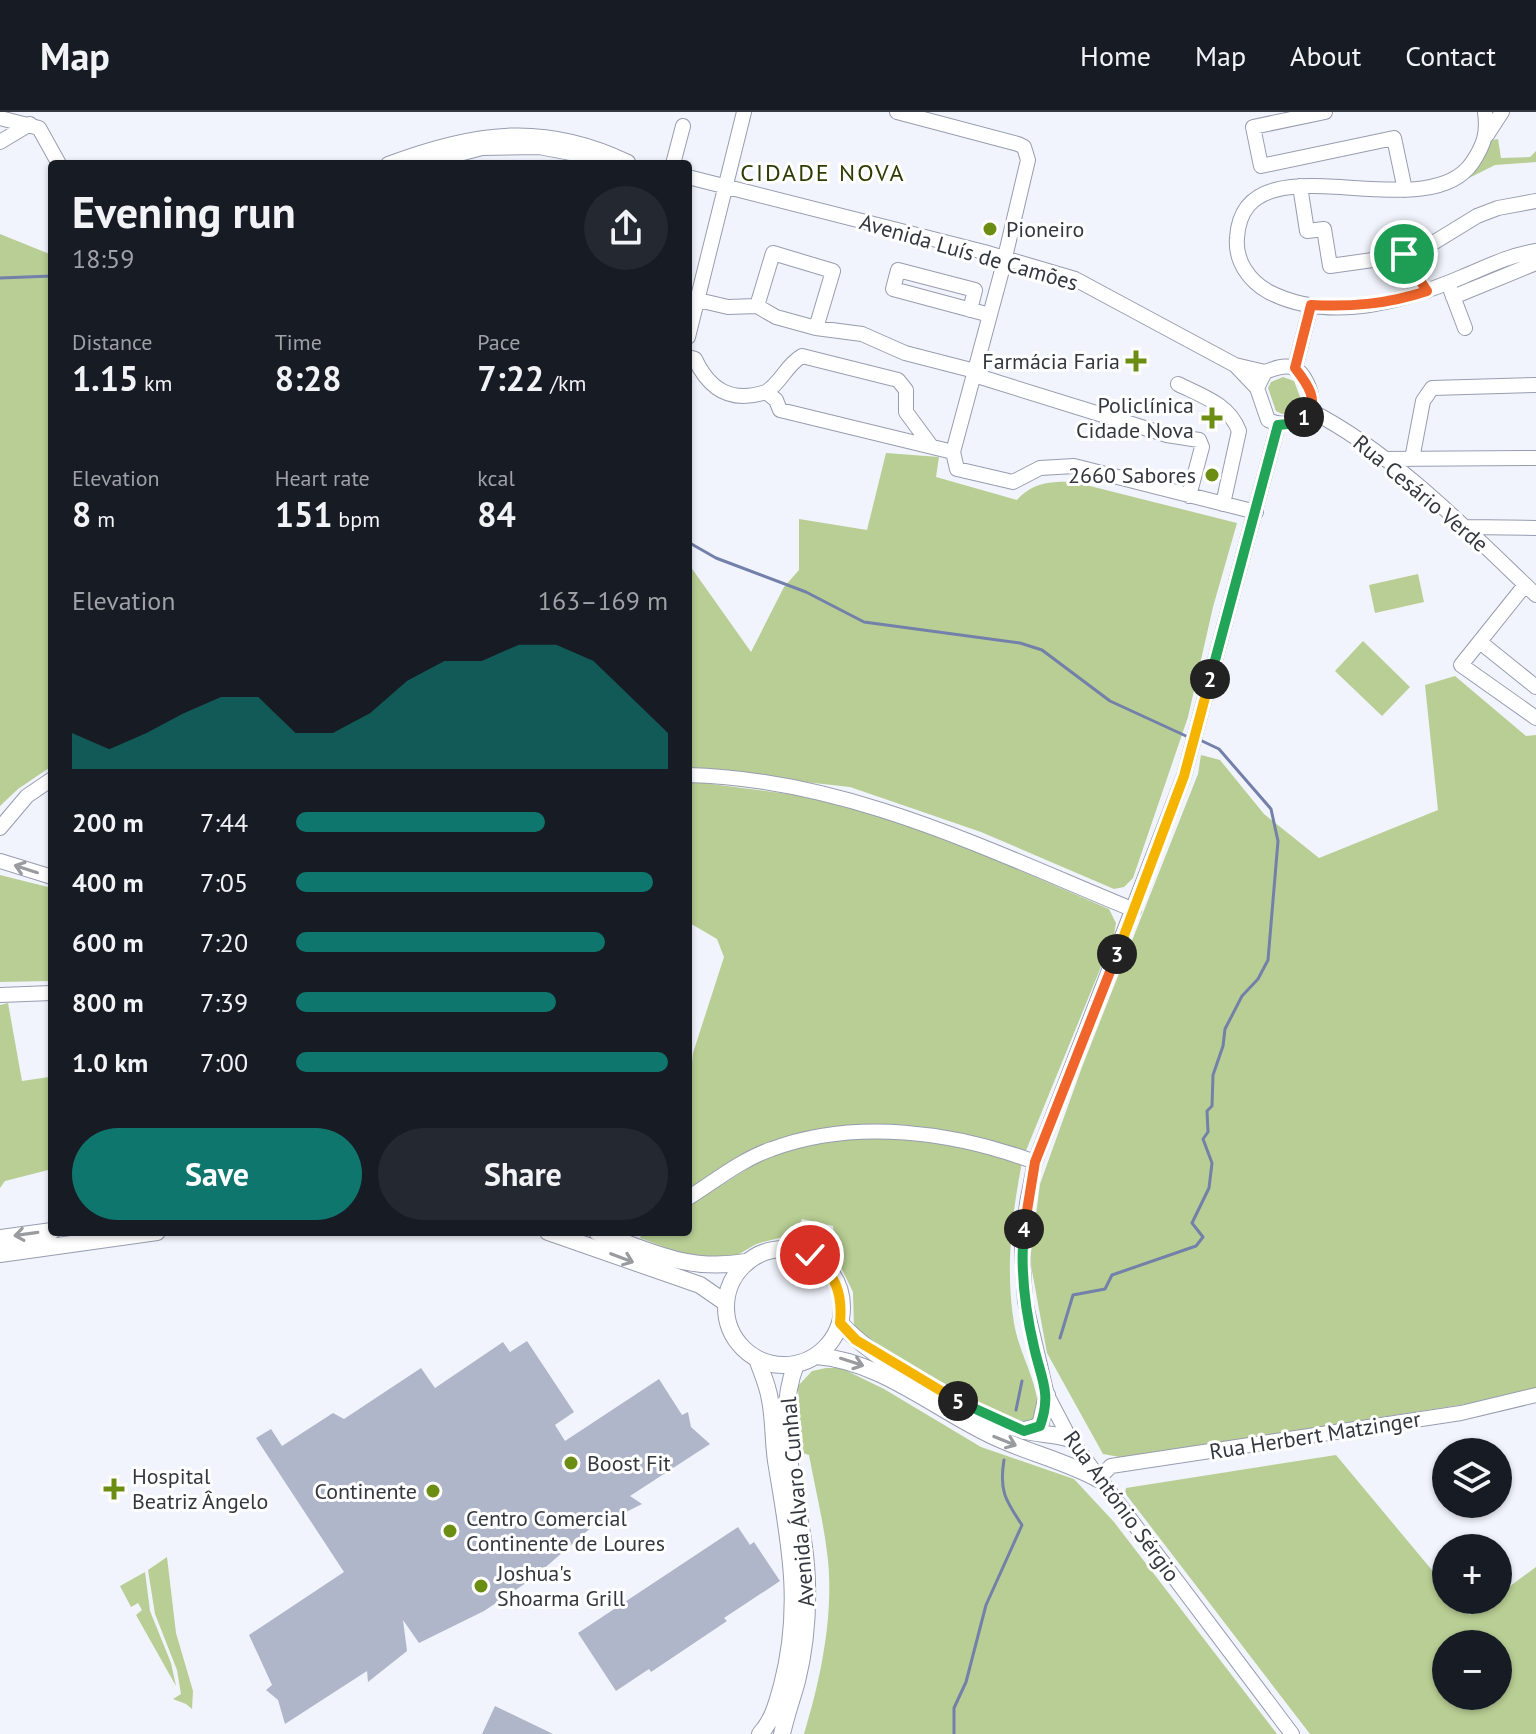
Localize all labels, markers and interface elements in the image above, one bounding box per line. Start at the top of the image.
text: Map [40,31,110,80]
text: Home [1080,37,1151,74]
text: Map [1195,37,1246,74]
text: About [1290,37,1361,74]
text: Contact [1405,37,1496,74]
district label: CIDADE NOVA [740,157,906,188]
text: Evening run [72,183,296,240]
button: share [584,186,668,270]
street label: Avenida Luís de Camões [856,207,1082,297]
place label: Pioneiro [1006,215,1084,243]
marker: Pioneiro [981,220,999,238]
pin [1370,220,1438,288]
icon: arrive [1382,232,1426,276]
text: 18:59 [72,242,134,275]
text: Distance [72,328,153,356]
text: Time [275,328,322,356]
text: Pace [477,328,520,356]
place label: Farmácia Faria [982,347,1120,375]
marker: Farmácia Faria [1127,352,1145,370]
text: 1.15 [72,356,138,400]
text: 8:28 [275,356,342,400]
text: 7:22 [477,356,544,400]
text: km [138,369,172,397]
text: /km [544,369,586,397]
place label: Policlínica Cidade Nova [1076,391,1194,444]
pin: 1 [1284,397,1324,437]
text: 1 [1298,403,1310,431]
marker: Policlínica Cidade Nova [1201,407,1223,429]
street label: Rua Cesário Verde [1348,428,1494,558]
place label: 2660 Sabores [1068,461,1196,489]
text: Elevation [72,464,160,492]
text: Heart rate [275,464,370,492]
text: kcal [477,464,515,492]
marker: 2660 Sabores [1203,466,1221,484]
text: 8 [72,492,91,536]
text: 151 [275,492,333,536]
text: 84 [477,492,516,536]
text: m [91,505,115,533]
text: bpm [333,505,380,533]
text: Elevation [72,584,176,617]
text: 163–169 m [538,584,668,617]
pin: 2 [1190,659,1230,699]
text: 2 [1204,665,1216,693]
text: 200 m [72,806,144,839]
text: 7:44 [200,806,248,839]
one-way arrow [14,861,39,875]
text: 400 m [72,866,144,899]
text: 7:05 [200,866,248,899]
text: 600 m [72,926,144,959]
text: 7:20 [200,926,248,959]
pin: 3 [1097,934,1137,974]
text: 3 [1111,940,1123,968]
text: 800 m [72,986,144,1019]
text: 7:39 [200,986,248,1019]
text: 1.0 km [72,1046,148,1079]
text: 7:00 [200,1046,248,1079]
button: Save [72,1128,362,1220]
button: Share [378,1128,668,1220]
pin: 4 [1004,1209,1044,1249]
text: 4 [1018,1215,1030,1243]
pin [776,1221,844,1289]
one-way arrow [14,1227,39,1242]
icon: check [788,1233,832,1277]
one-way arrow [609,1252,634,1266]
one-way arrow [840,1356,865,1371]
pin: 5 [938,1381,978,1421]
text: 5 [952,1387,964,1415]
street label: Avenida Álvaro Cunhal [774,1395,820,1608]
street label: Rua Herbert Matzinger [1207,1404,1423,1466]
street label: Rua António Sérgio [1058,1425,1186,1587]
one-way arrow [992,1434,1017,1449]
map controls [1432,1438,1512,1710]
button: layers [1432,1438,1512,1518]
place label: Boost Fit [587,1449,671,1477]
marker: Boost Fit [562,1454,580,1472]
place label: Hospital Beatriz Ângelo [132,1462,268,1515]
place label: Continente [314,1477,417,1505]
marker: Hospital Beatriz Ângelo [103,1478,125,1500]
marker: Continente [424,1482,442,1500]
place label: Centro Comercial Continente de Loures [466,1504,665,1557]
marker: Centro Comercial Continente de Loures [441,1522,459,1540]
button: + [1432,1534,1512,1614]
place label: Joshua's Shoarma Grill [496,1559,626,1612]
marker: Joshua's Shoarma Grill [472,1577,490,1595]
button: − [1432,1630,1512,1710]

